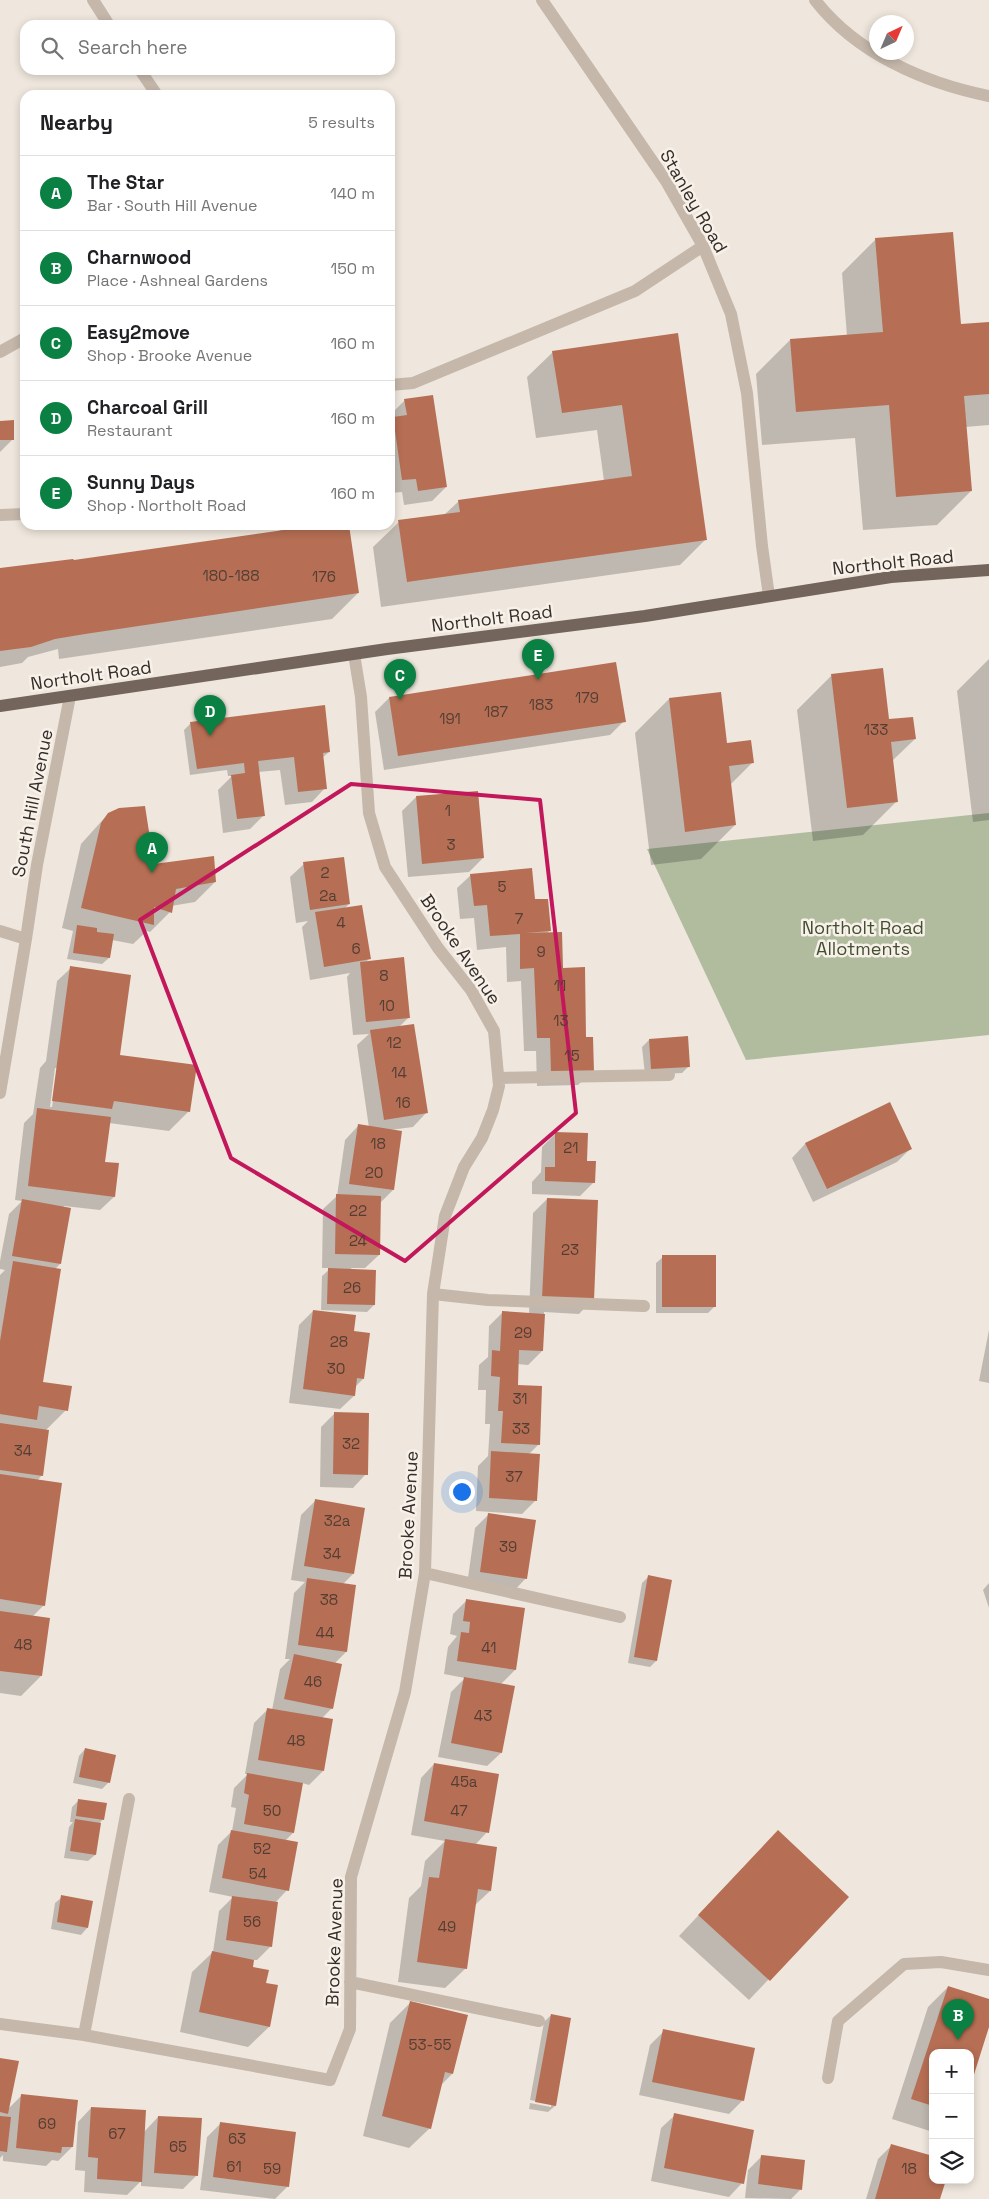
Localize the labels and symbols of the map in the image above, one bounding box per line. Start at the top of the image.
north arrow [869,15,914,60]
street label: Stanley Road [655,145,733,257]
street label: Northolt Road [831,544,955,580]
house number: 180-188 [202,566,260,585]
house number: 176 [312,567,336,586]
street label: Northolt Road [430,599,554,637]
pin: E [522,639,554,680]
street label: Northolt Road [29,655,153,695]
pin: C [384,659,416,700]
house number: 179 [575,688,599,707]
pin: D [194,695,226,736]
house number: 183 [529,695,553,714]
house number: 187 [484,702,508,721]
house number: 191 [439,709,461,728]
house number: 133 [864,720,888,739]
street label: South Hill Avenue [6,727,58,879]
house number: 1 [445,801,451,820]
pin: A [136,832,168,873]
house number: 3 [446,835,456,854]
house number: 2 [320,863,330,882]
house number: 5 [498,877,507,896]
house number: 2a [319,886,337,905]
street label: Brooke Avenue [416,889,506,1009]
house number: 7 [515,909,523,928]
house number: 4 [336,913,346,932]
park label: Northolt Road Allotments [802,916,924,960]
house number: 6 [351,939,361,958]
house number: 9 [536,942,546,961]
house number: 8 [379,966,389,985]
house number: 11 [554,976,566,995]
house number: 10 [379,996,395,1015]
house number: 13 [553,1011,569,1030]
house number: 12 [386,1033,402,1052]
house number: 15 [564,1046,580,1065]
house number: 14 [391,1063,407,1082]
house number: 16 [395,1093,411,1112]
house number: 18 [370,1134,386,1153]
house number: 21 [563,1138,579,1157]
house number: 20 [365,1163,383,1182]
house number: 22 [349,1201,367,1220]
house number: 24 [349,1231,367,1250]
house number: 23 [561,1240,579,1259]
house number: 26 [343,1278,361,1297]
house number: 29 [514,1323,532,1342]
house number: 28 [330,1332,348,1351]
house number: 30 [327,1359,345,1378]
house number: 31 [512,1389,528,1408]
house number: 33 [512,1419,530,1438]
house number: 32 [342,1434,360,1453]
house number: 34 [14,1441,32,1460]
street label: Brooke Avenue [393,1450,423,1580]
house number: 37 [505,1467,523,1486]
your location [449,1479,475,1505]
house number: 32a [324,1511,351,1530]
house number: 39 [499,1537,517,1556]
house number: 34 [323,1544,341,1563]
house number: 38 [320,1590,338,1609]
house number: 44 [316,1623,334,1642]
house number: 48 [14,1635,32,1654]
house number: 41 [481,1638,497,1657]
house number: 46 [304,1672,322,1691]
house number: 43 [474,1706,492,1725]
house number: 48 [287,1731,305,1750]
house number: 45a [451,1772,478,1791]
house number: 50 [263,1801,281,1820]
house number: 47 [450,1801,468,1820]
house number: 52 [253,1839,271,1858]
house number: 54 [249,1864,267,1883]
street label: Brooke Avenue [320,1877,348,2007]
house number: 56 [243,1912,261,1931]
house number: 49 [438,1917,456,1936]
pin: B [942,1999,974,2040]
house number: 53-55 [409,2035,451,2054]
house number: 69 [38,2114,56,2133]
house number: 67 [108,2124,126,2143]
house number: 63 [228,2129,246,2148]
house number: 65 [169,2137,187,2156]
house number: 61 [226,2157,242,2176]
house number: 59 [263,2159,281,2178]
house number: 18 [901,2159,917,2178]

